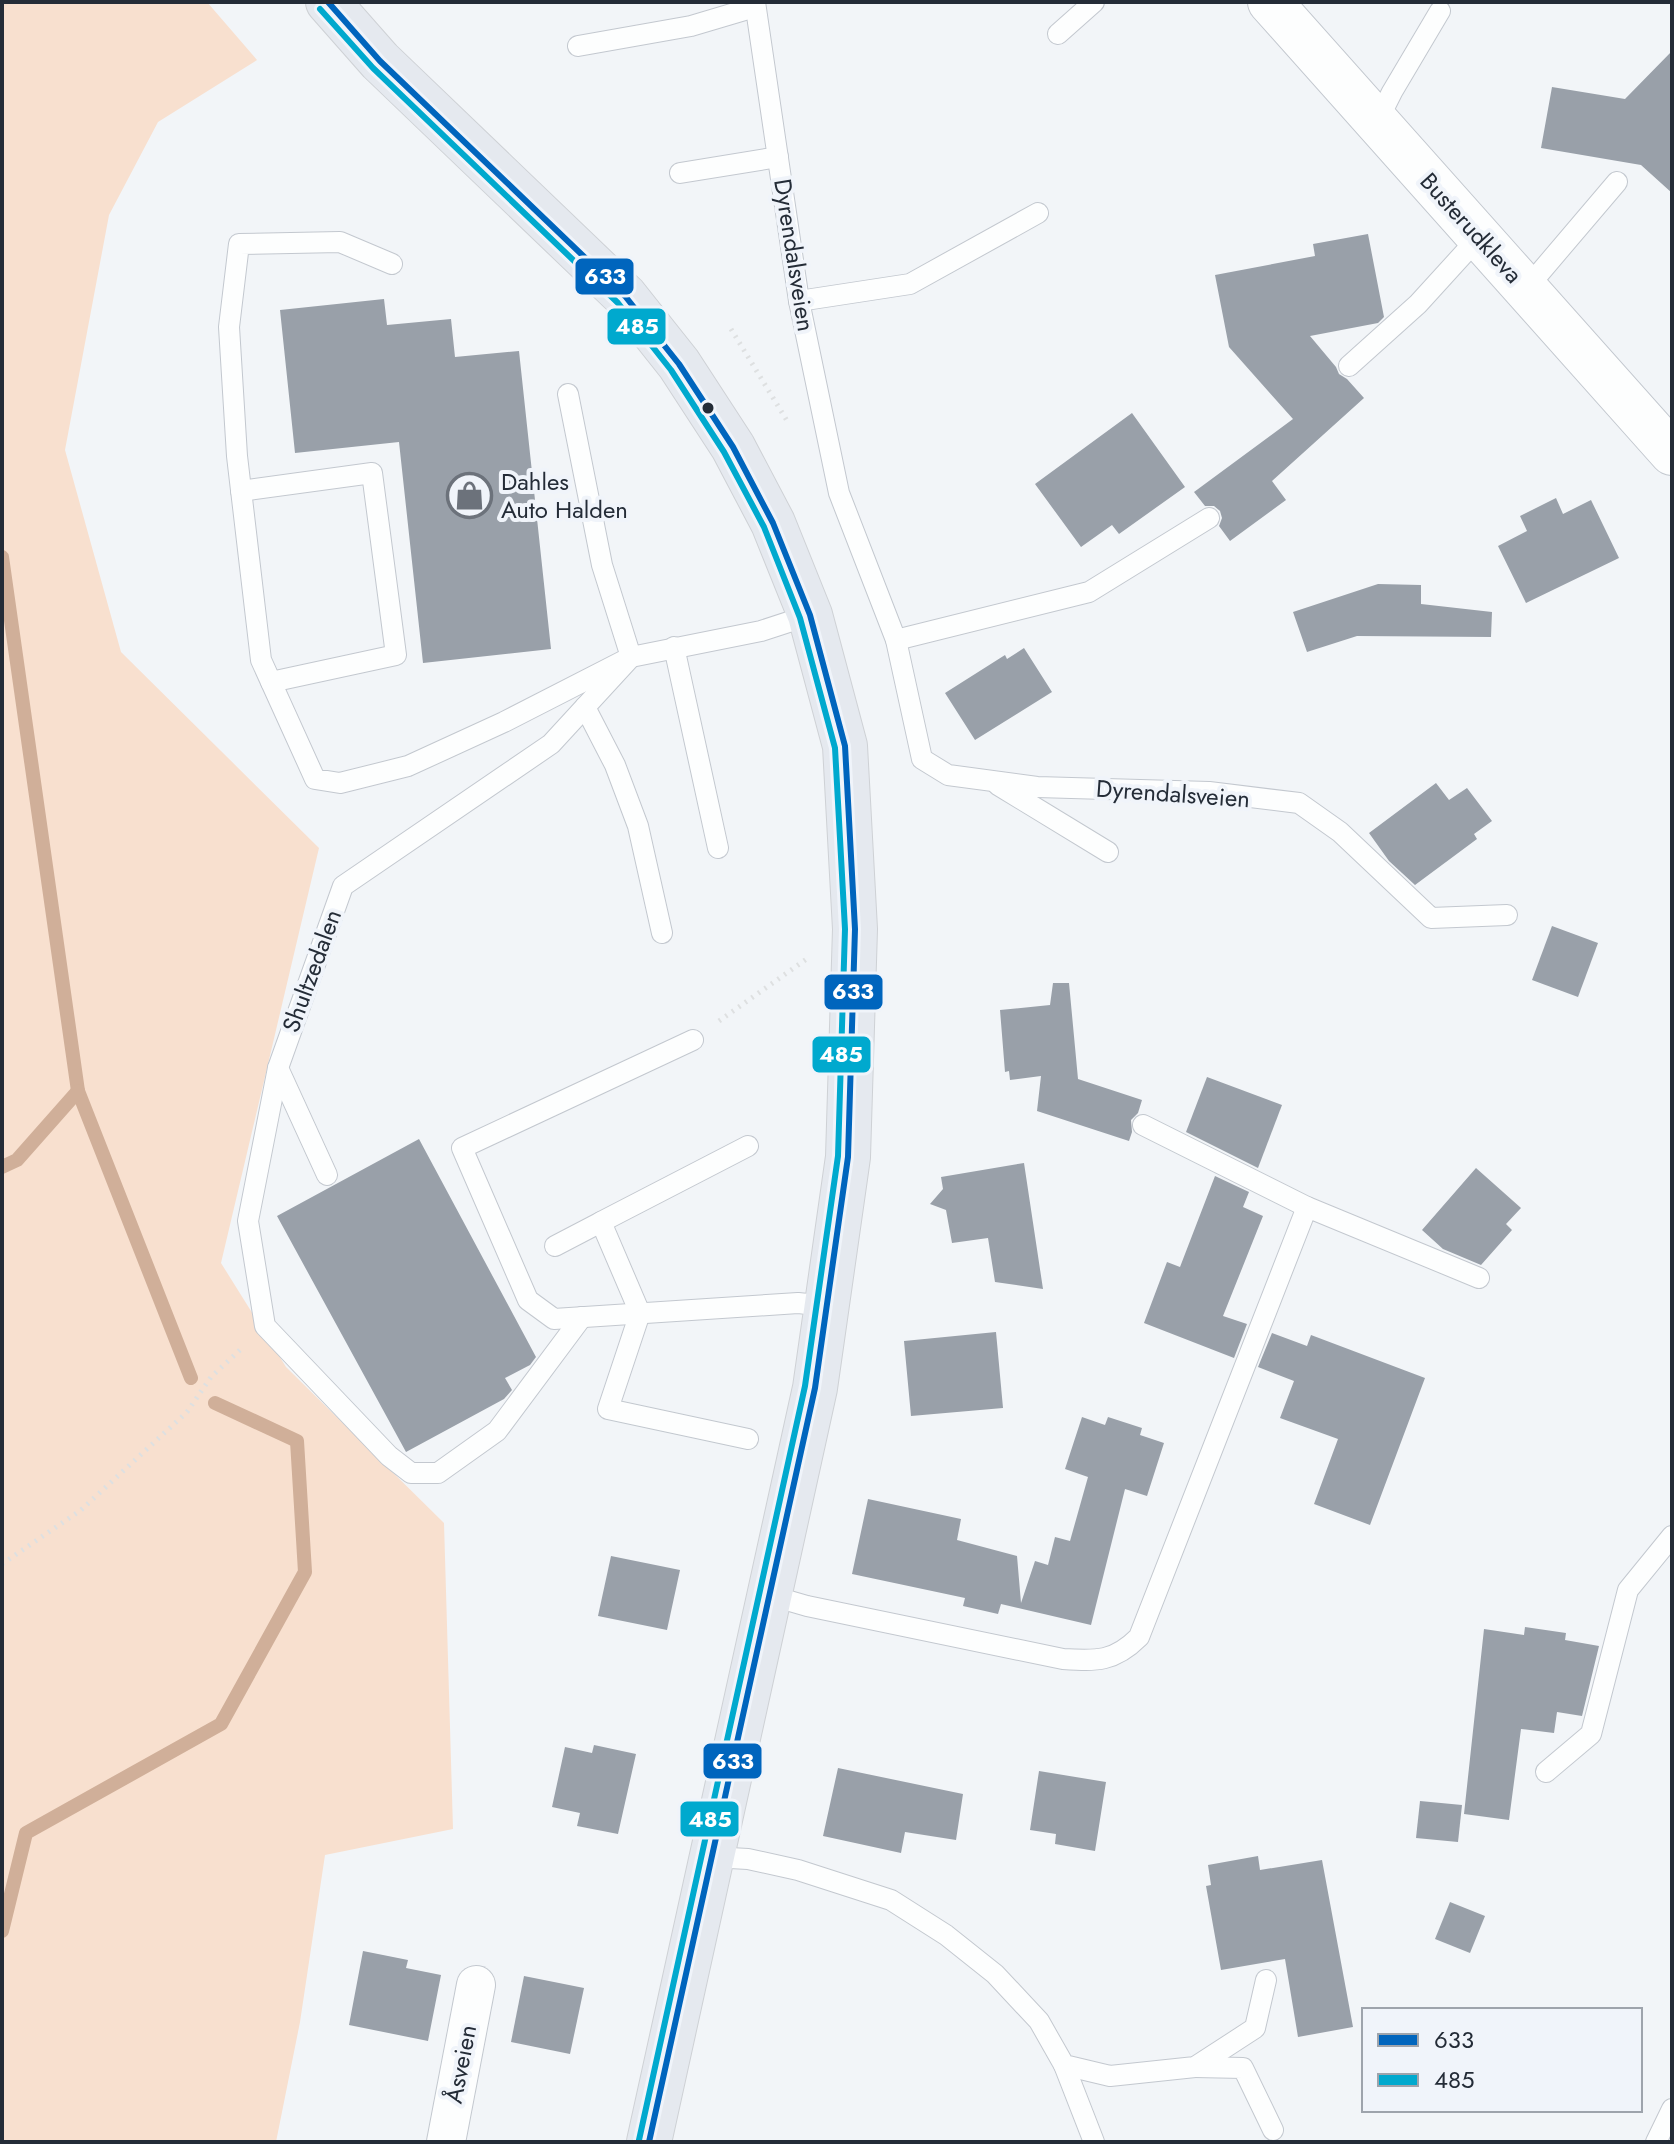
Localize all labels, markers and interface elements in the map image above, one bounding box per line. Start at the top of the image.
street label: Busterudkleva [1412,164,1531,291]
street label: Dyrendalsveien [765,176,824,334]
line badge: 633 [574,257,635,296]
text: 633 [584,260,626,292]
line badge: 485 [606,307,667,346]
text: 485 [615,310,659,342]
unlabelled marker [700,400,716,416]
place label: Dahles Auto Halden [501,464,628,527]
shop icon: Dahles Auto Halden [446,472,494,520]
street label: Dyrendalsveien [1095,771,1251,816]
street label: Shultzedalen [273,905,350,1037]
line badge: 633 [823,973,884,1011]
text: 633 [832,975,874,1007]
line badge: 485 [811,1035,872,1074]
text: 485 [819,1038,863,1070]
line badge: 633 [702,1742,763,1780]
text: 633 [712,1745,754,1777]
line badge: 485 [679,1800,740,1838]
text: 485 [688,1803,732,1835]
legend [1362,2008,1642,2112]
street label: Åsveien [436,2022,485,2106]
text: 633 [1434,2022,1474,2057]
text: 485 [1434,2062,1475,2097]

